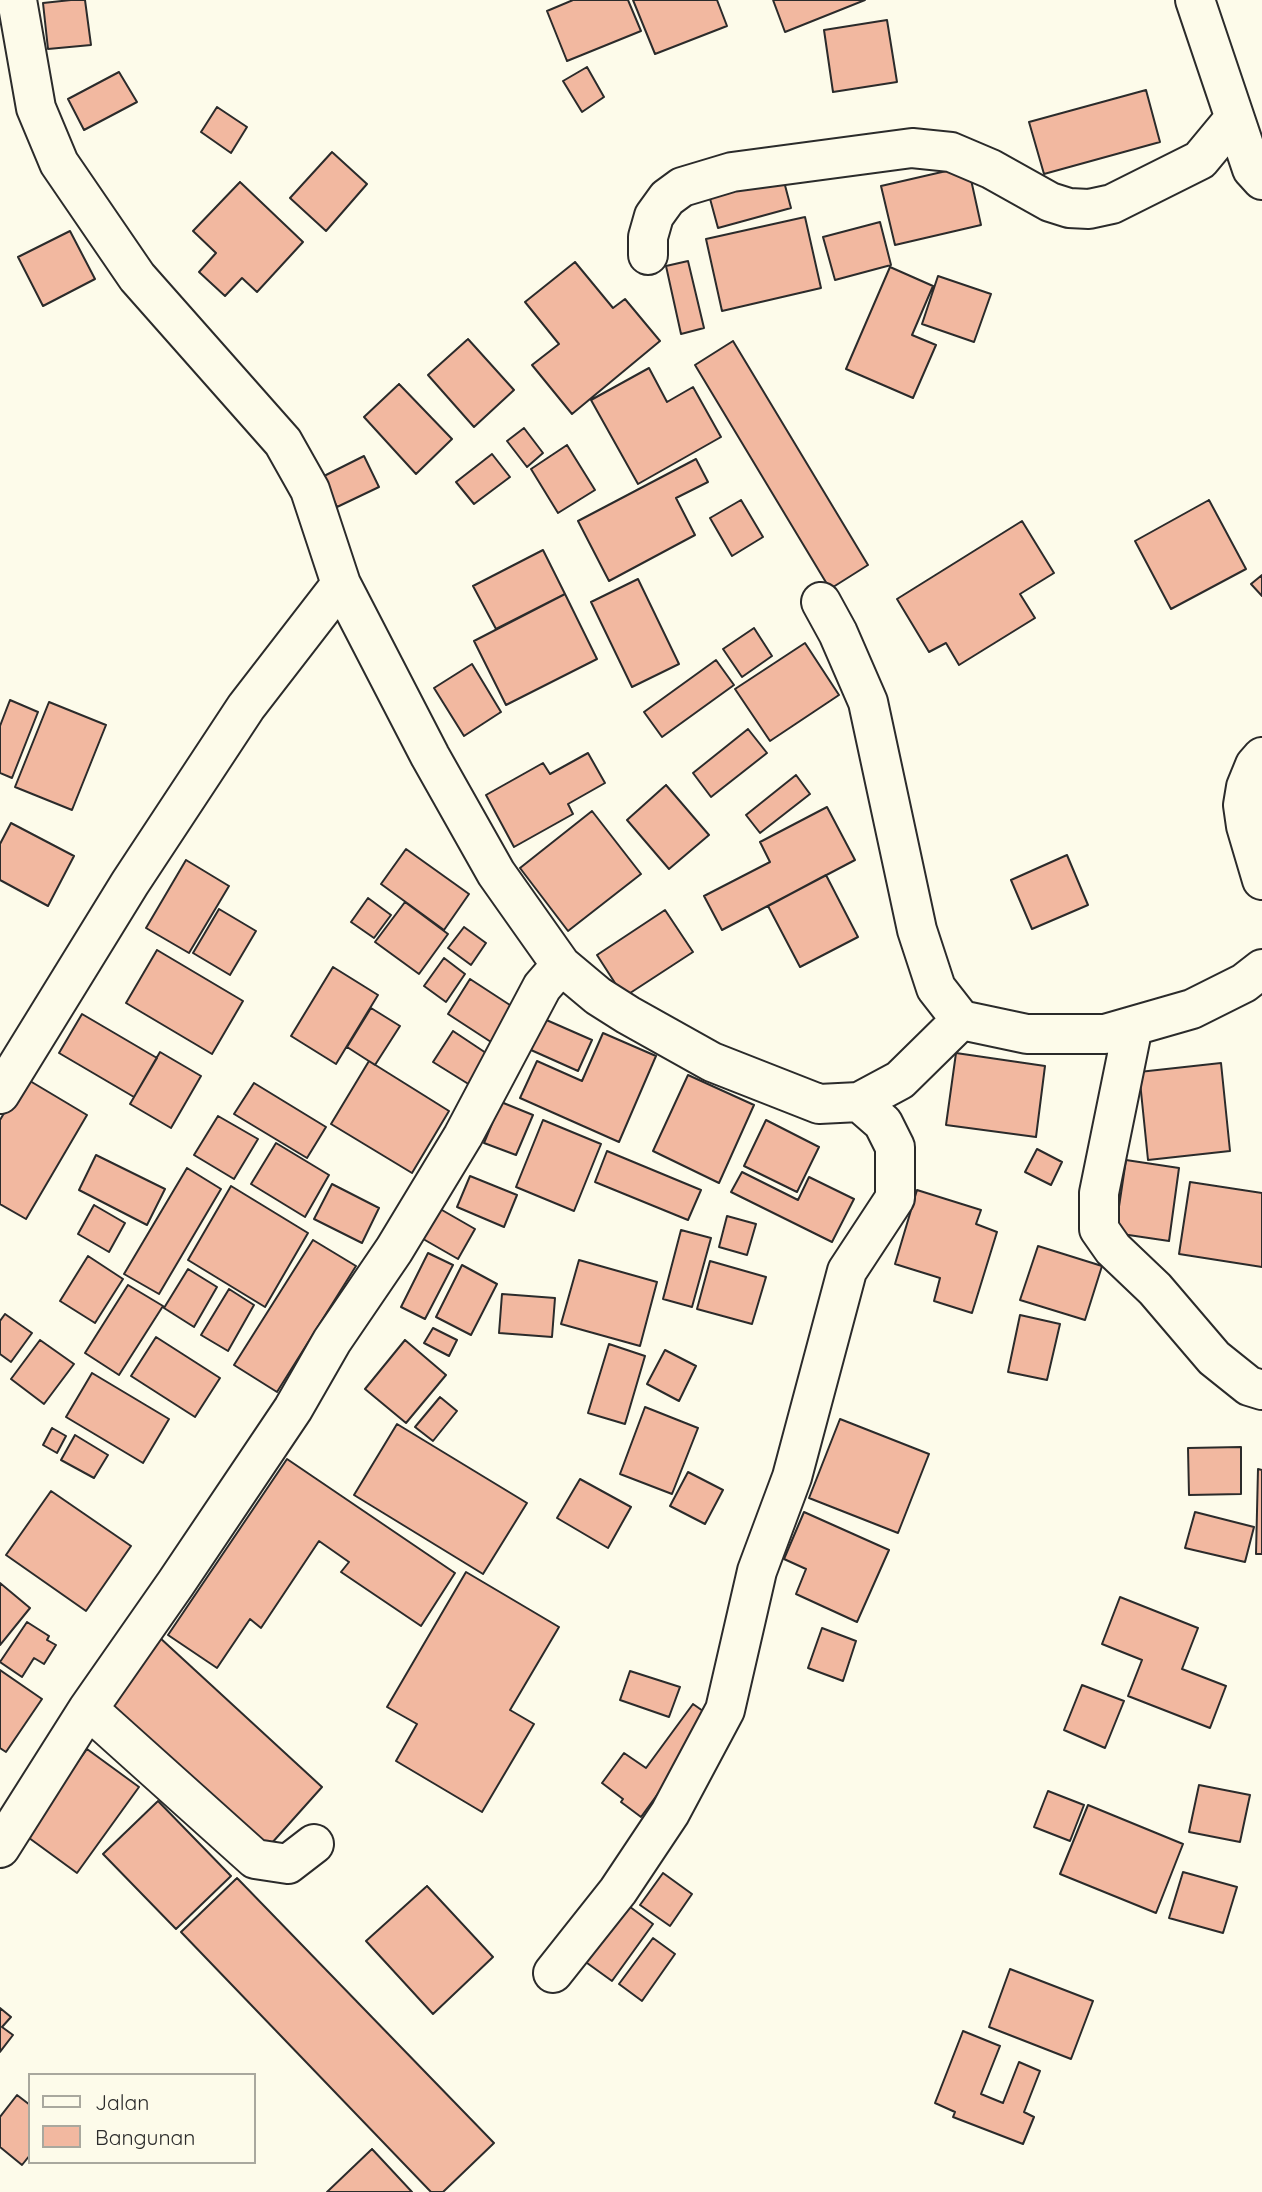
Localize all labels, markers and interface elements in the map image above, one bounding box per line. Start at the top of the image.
legend [28,2073,256,2164]
text: Jalan [95,2089,149,2115]
text: Bangunan [95,2124,195,2150]

